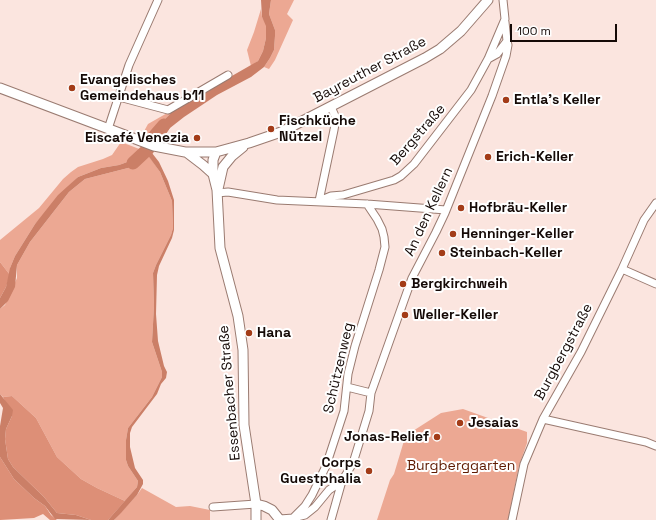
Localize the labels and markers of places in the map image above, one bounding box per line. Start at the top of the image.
place label: Evangelisches Gemeindehaus b11 [80,72,204,104]
marker: Evangelisches Gemeindehaus b11 [67,83,77,93]
place label: Entla's Keller [514,92,601,108]
marker: Entla's Keller [501,95,511,105]
place label: Fischküche Nützel [279,113,356,146]
marker: Fischküche Nützel [266,124,276,134]
place label: Eiscafé Venezia [85,130,189,146]
marker: Eiscafé Venezia [192,133,202,143]
place label: Erich-Keller [496,149,574,165]
marker: Erich-Keller [483,152,493,162]
place label: Hofbräu-Keller [469,200,567,216]
marker: Hofbräu-Keller [456,203,466,213]
place label: Henninger-Keller [461,226,574,242]
marker: Henninger-Keller [448,229,458,239]
place label: Steinbach-Keller [450,245,563,261]
marker: Steinbach-Keller [437,248,447,258]
place label: Bergkirchweih [411,276,508,292]
marker: Bergkirchweih [398,279,408,289]
place label: Weller-Keller [413,307,498,323]
marker: Weller-Keller [400,310,410,320]
place label: Hana [257,325,291,341]
marker: Hana [244,328,254,338]
place label: Jesaias [468,415,519,431]
marker: Jesaias [455,418,465,428]
place label: Jonas-Relief [344,429,429,445]
marker: Jonas-Relief [432,432,442,442]
place label: Corps Guestphalia [280,455,361,488]
marker: Corps Guestphalia [364,466,374,476]

